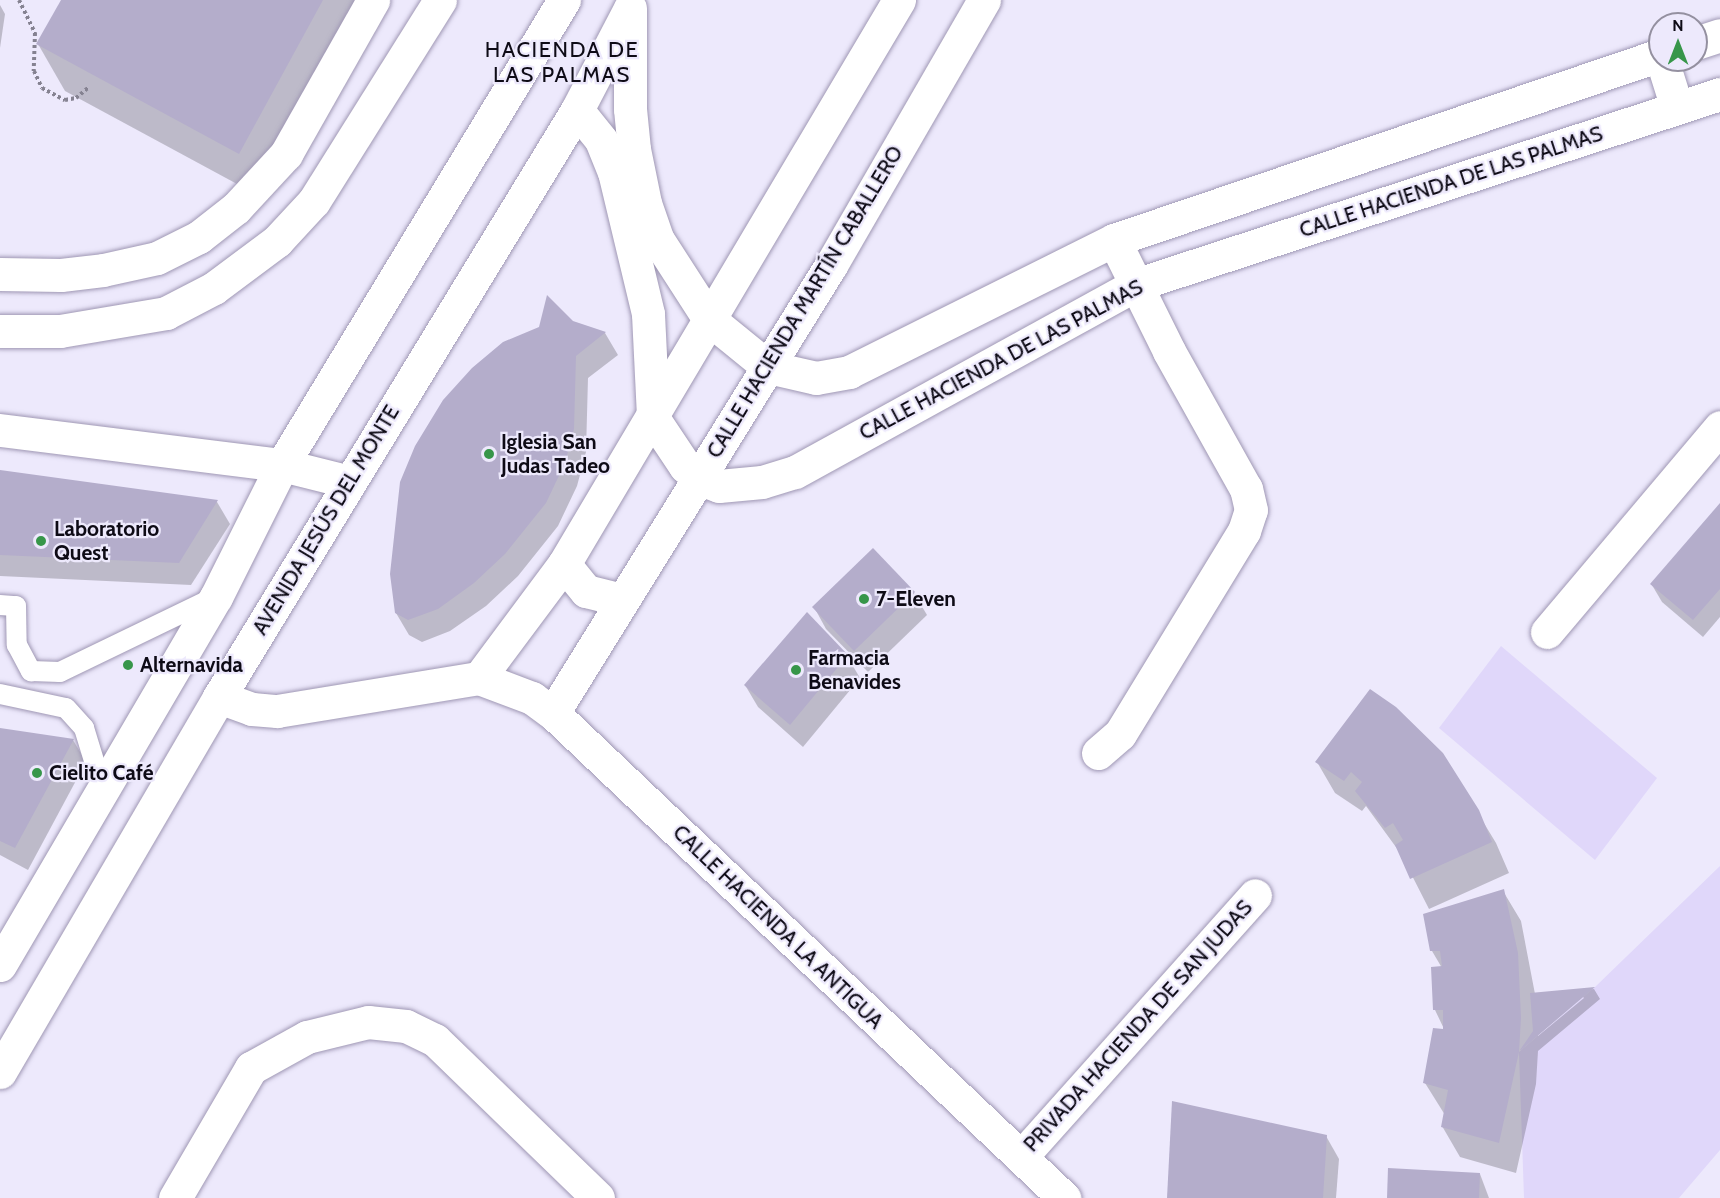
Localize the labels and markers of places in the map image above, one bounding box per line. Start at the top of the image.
place label: Iglesia San Judas Tadeo [501,429,610,479]
marker: Iglesia San Judas Tadeo [482,447,496,461]
place label: Laboratorio Quest [54,516,159,566]
marker: Laboratorio Quest [32,532,50,550]
place label: 7-Eleven [876,586,956,612]
marker: 7-Eleven [857,592,871,606]
place label: Farmacia Benavides [808,645,901,695]
place label: Alternavida [140,652,243,678]
marker: Alternavida [121,658,135,672]
marker: Farmacia Benavides [789,663,803,677]
place label: Cielito Café [49,760,154,786]
marker: Cielito Café [30,766,44,780]

